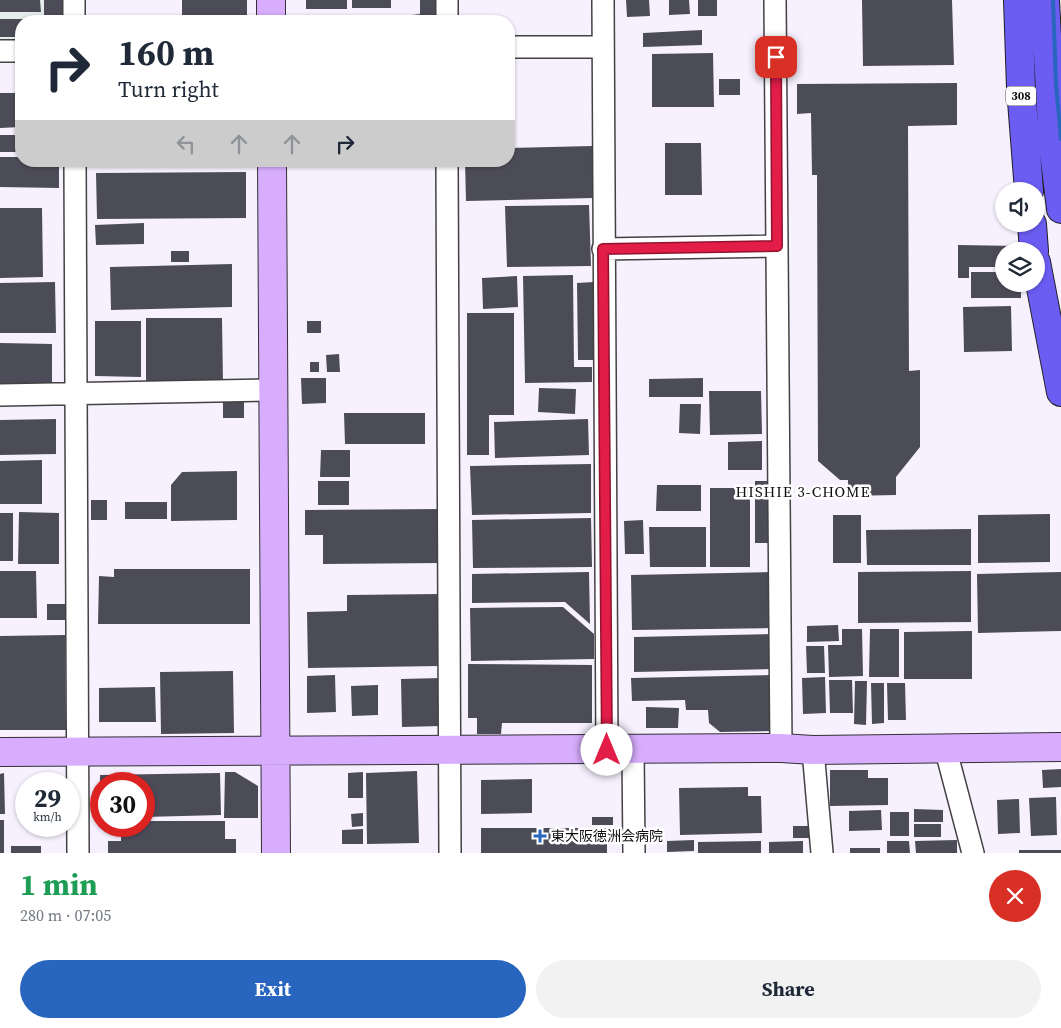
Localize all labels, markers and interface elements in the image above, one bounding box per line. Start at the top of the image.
text: 160 m [118,29,214,77]
icon: right [35,35,100,100]
pin [755,36,797,78]
icon: arrive [762,43,790,71]
text: Turn right [118,74,219,104]
road number: 308 [1006,86,1036,105]
icon: left [172,130,200,158]
icon: ahead [225,130,253,158]
icon: ahead [278,130,306,158]
icon: right [331,130,359,158]
map controls [995,182,1045,292]
button: sound [995,182,1045,232]
button: layers [995,242,1045,292]
district label: HISHIE 3-CHOME [736,481,870,502]
position arrow [580,723,632,775]
speed limit sign: 30 [90,772,155,837]
text: 29 [34,781,61,815]
text: km/h [33,809,62,825]
place label: 東大阪徳洲会病院 [551,826,663,846]
marker: 東大阪徳洲会病院 [533,829,547,843]
text: 1 min [20,864,98,905]
button: close [989,870,1041,922]
text: 280 m · 07:05 [20,904,111,926]
button: Exit [20,960,526,1018]
button: Share [536,960,1041,1018]

